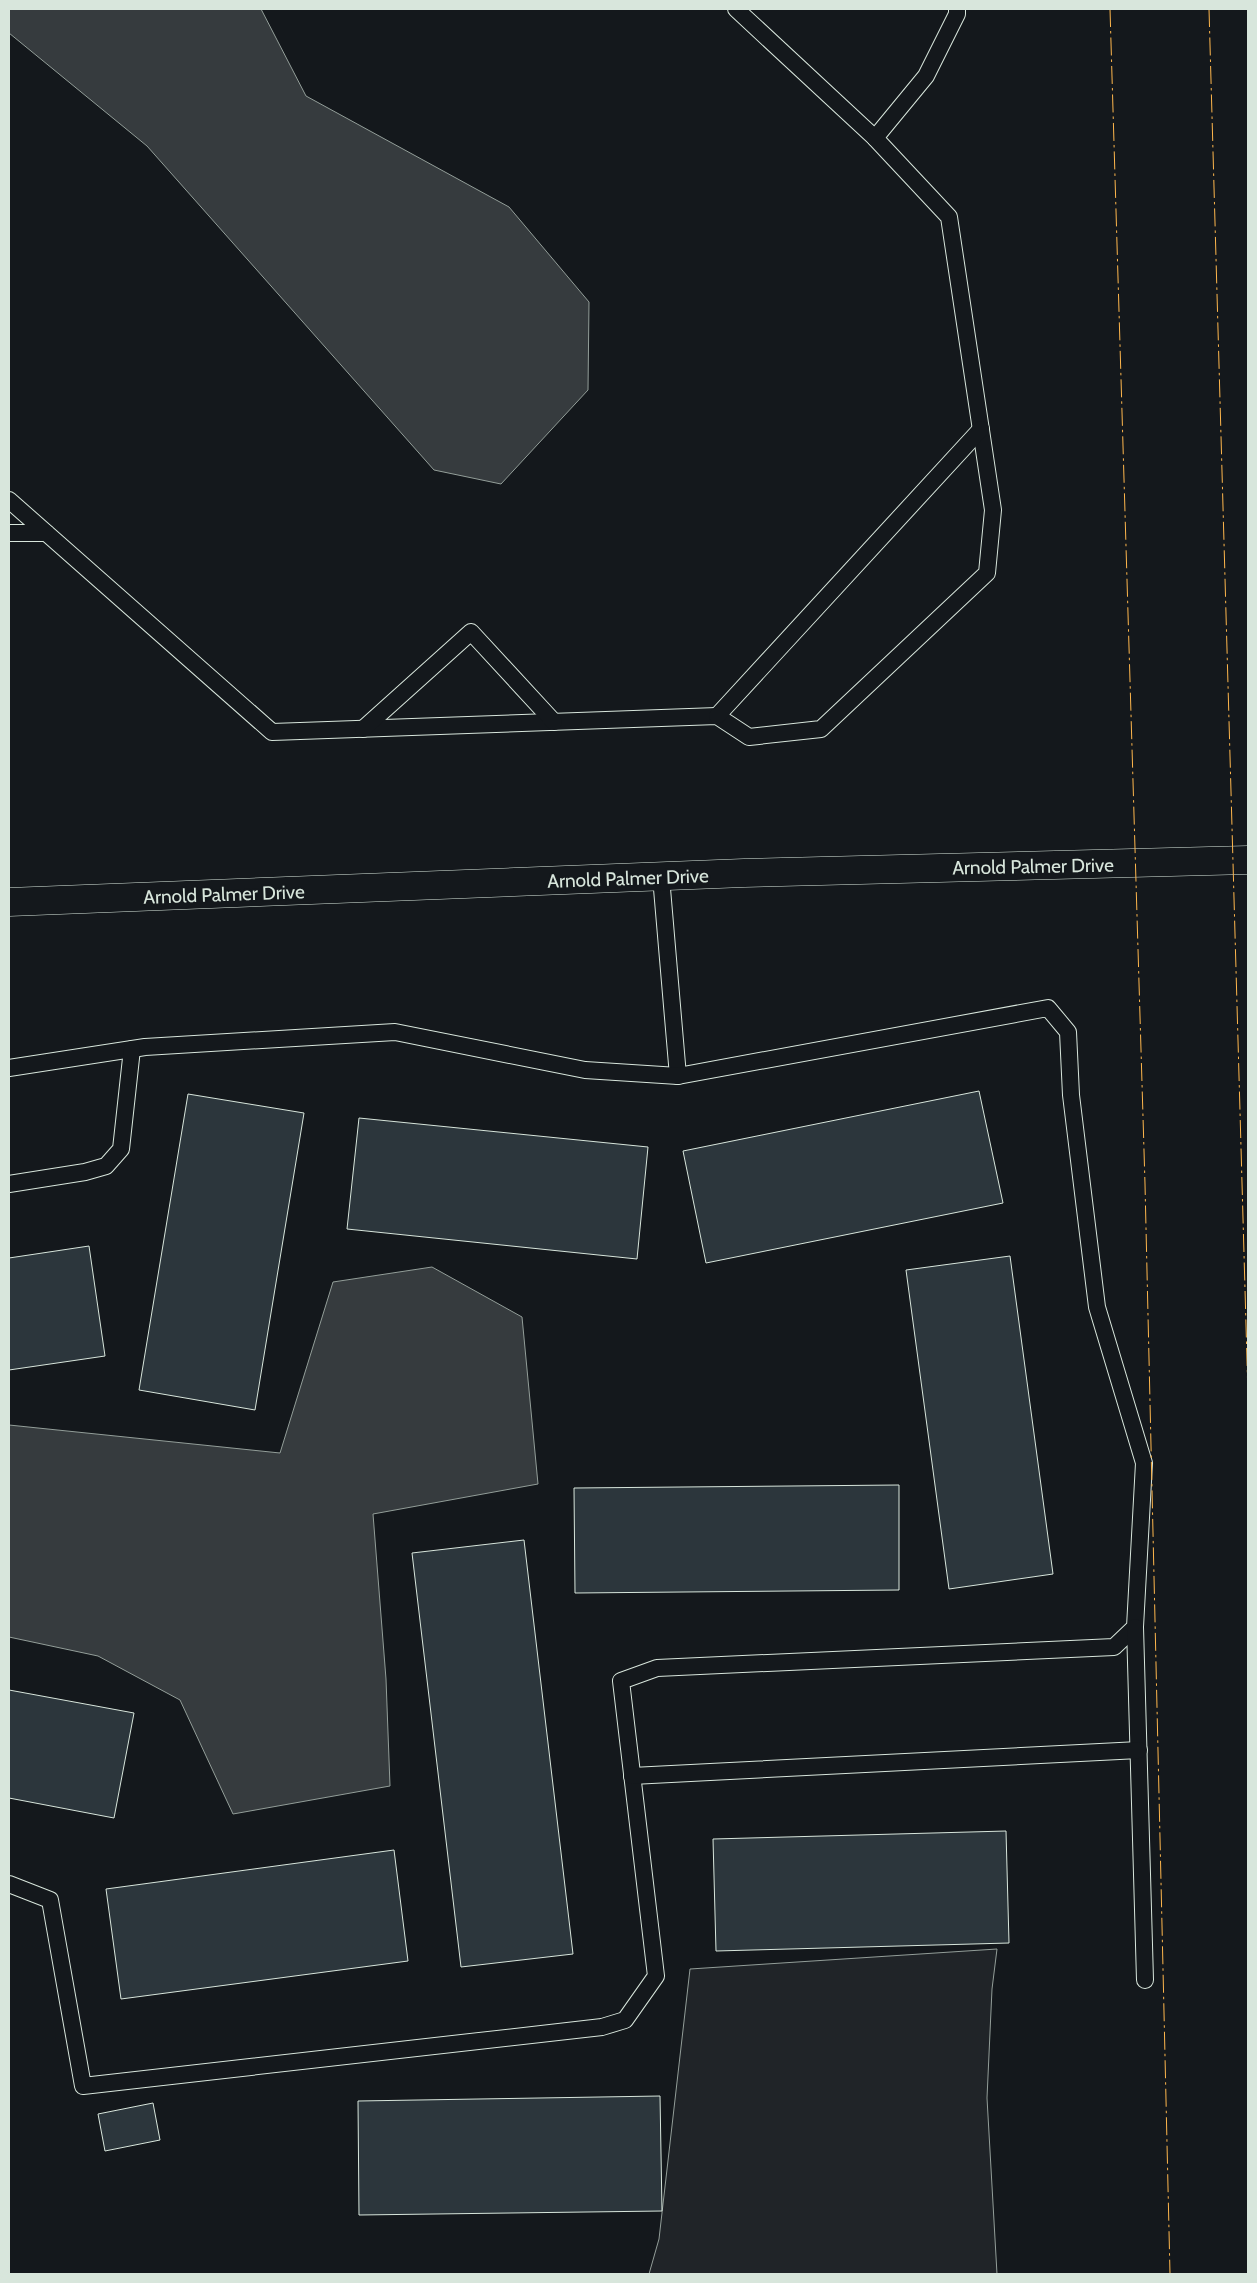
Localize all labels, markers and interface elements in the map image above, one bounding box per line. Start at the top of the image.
street label: Arnold Palmer Drive [952,854,1114,879]
street label: Arnold Palmer Drive [547,864,709,893]
street label: Arnold Palmer Drive [143,880,305,909]

